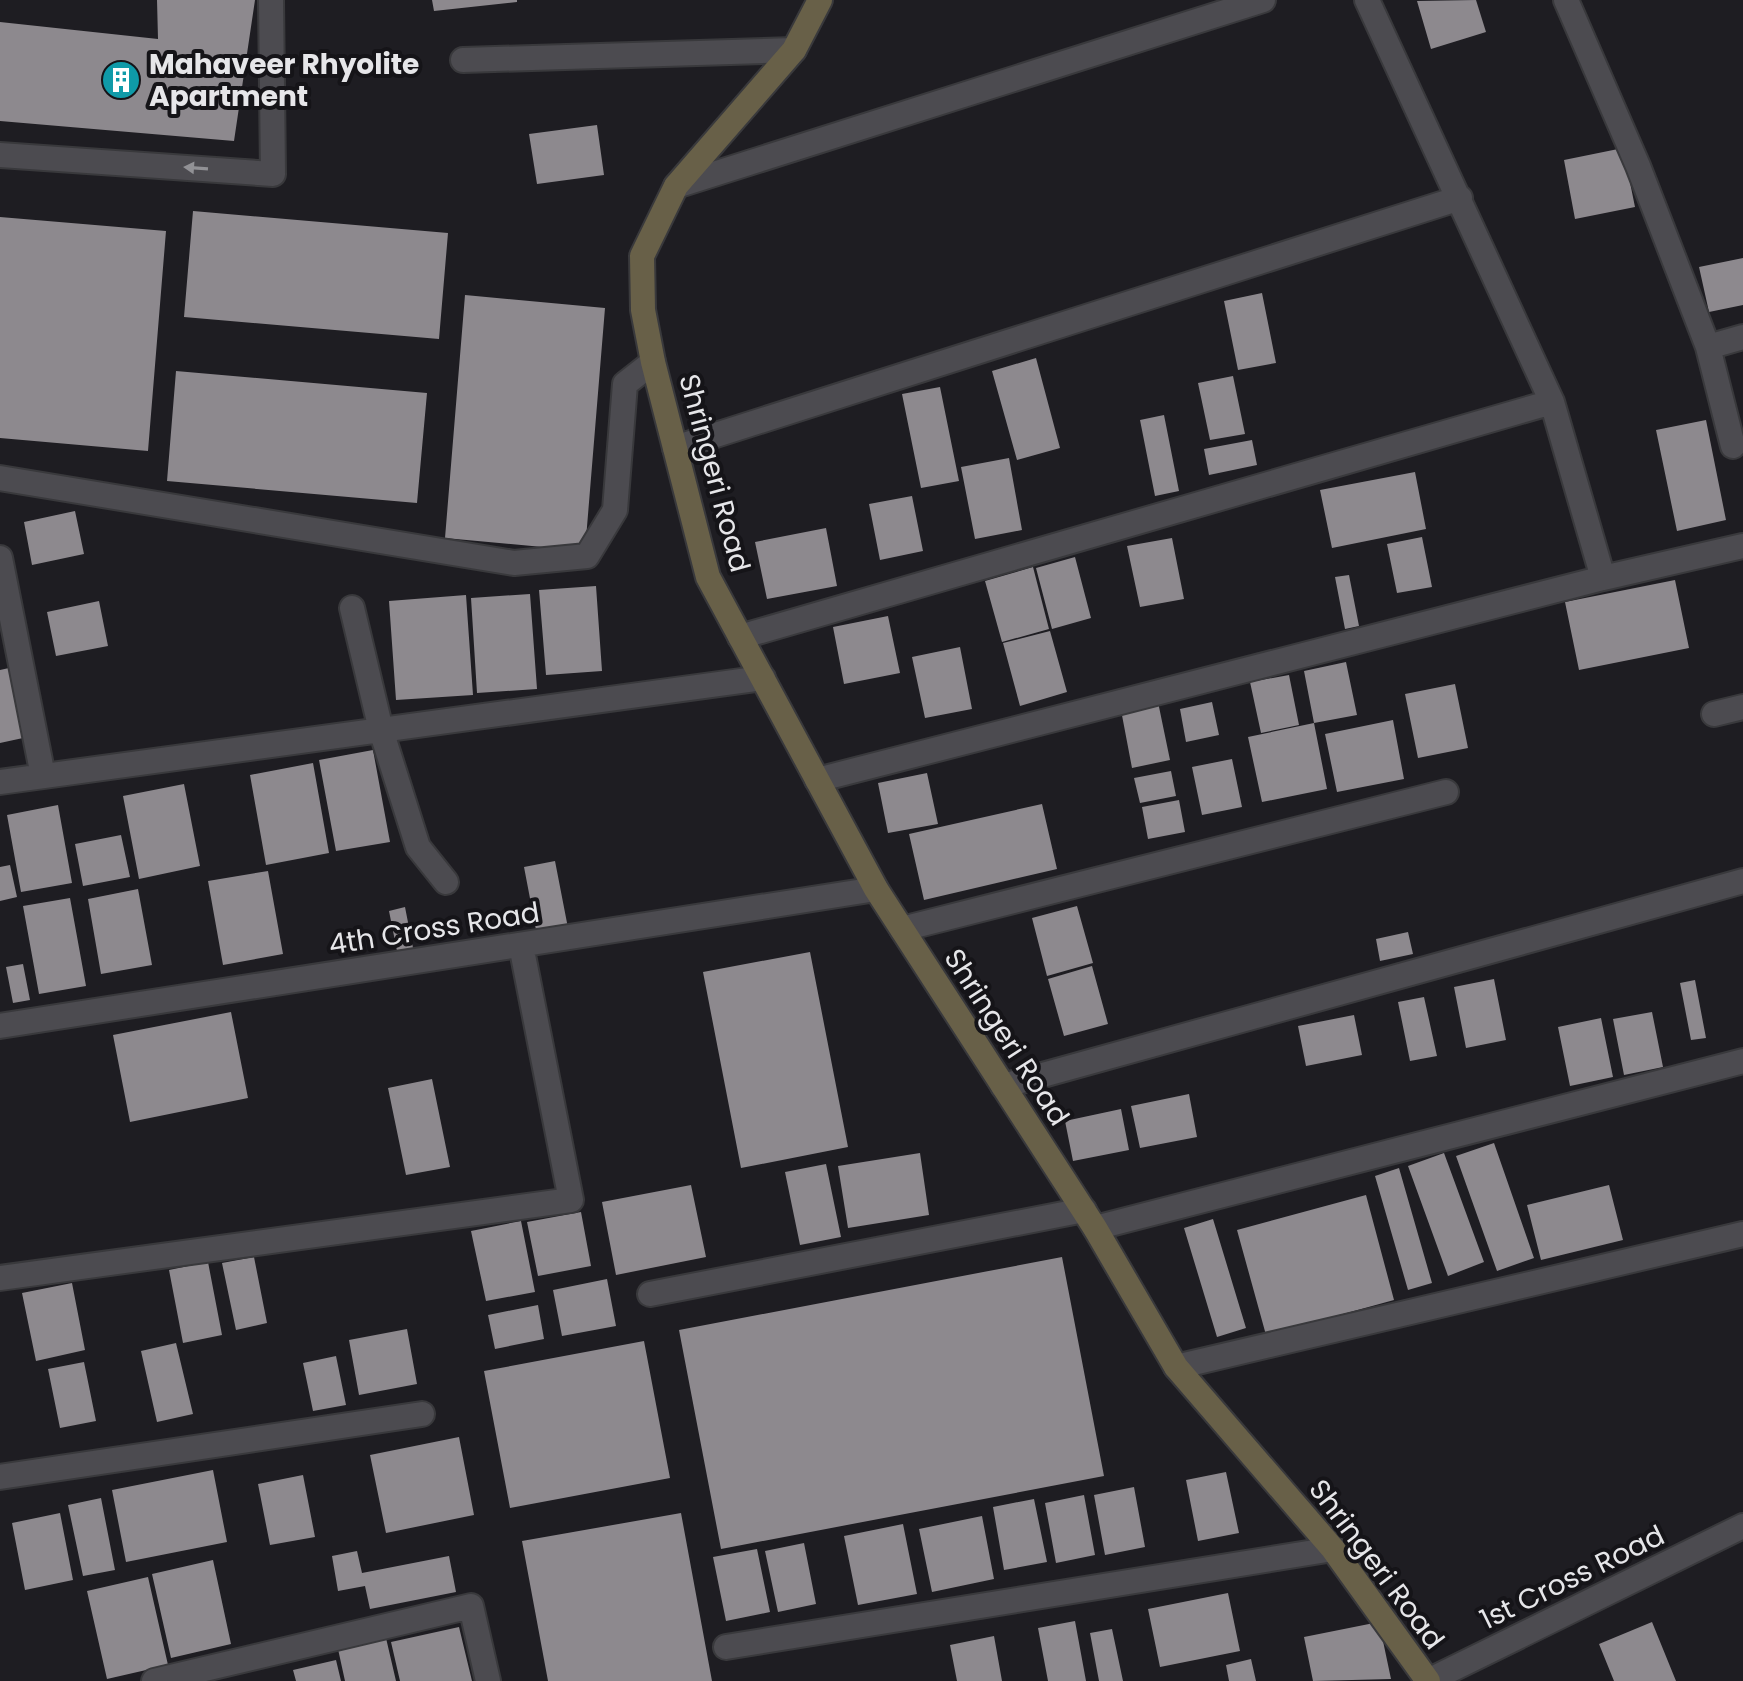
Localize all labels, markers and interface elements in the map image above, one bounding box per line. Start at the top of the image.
place label: Mahaveer Rhyolite Apartment [149,45,419,116]
building icon: Mahaveer Rhyolite Apartment [100,59,142,101]
one-way arrow [183,161,208,174]
street label: Shringeri Road [669,370,760,576]
street label: 4th Cross Road [326,893,542,964]
street label: Shringeri Road [935,941,1078,1133]
street label: Shringeri Road [1300,1471,1453,1657]
street label: 1st Cross Road [1473,1516,1671,1639]

